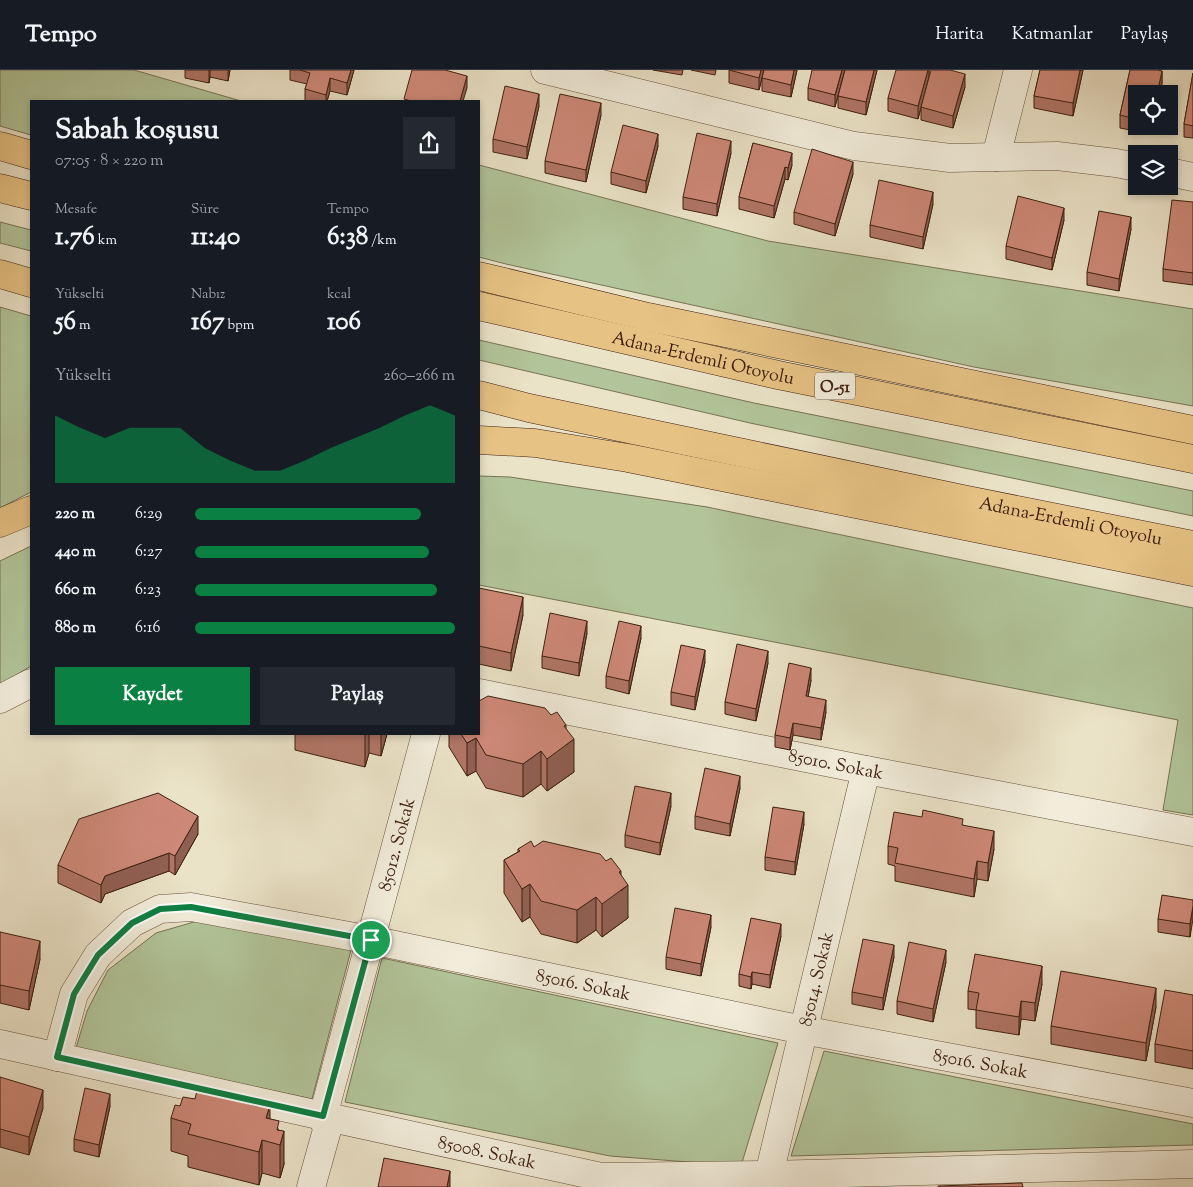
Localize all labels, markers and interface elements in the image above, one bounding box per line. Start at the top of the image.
text: Tempo [25,18,97,52]
text: Harita [935,22,984,48]
text: Katmanlar [1012,22,1093,48]
text: Paylaş [1121,22,1168,48]
map controls [1128,85,1178,195]
button: locate [1128,85,1178,135]
text: Sabah koşusu [55,111,219,151]
button: share [403,117,455,169]
button: layers [1128,145,1178,195]
text: 07:05 · 8 × 220 m [55,150,164,173]
text: Mesafe [55,200,97,220]
text: Süre [191,200,219,220]
text: Tempo [327,200,369,220]
text: 1.76 [55,220,95,256]
text: 11:40 [191,220,240,256]
text: 6:38 [327,220,368,256]
text: km [95,231,117,251]
text: /km [368,231,397,251]
text: Yükselti [55,285,104,305]
text: Nabız [191,285,225,305]
text: kcal [327,285,351,305]
text: 56 [55,305,76,341]
text: 167 [191,305,224,341]
text: 106 [327,305,361,341]
text: m [76,316,91,336]
text: bpm [224,316,254,336]
street label: Adana-Erdemli Otoyolu [609,326,796,393]
text: Yükselti [55,365,111,388]
text: 260–266 m [383,365,455,388]
road number: O-51 [815,372,855,400]
street label: Adana-Erdemli Otoyolu [976,492,1164,554]
text: 220 m [55,503,95,526]
text: 6:29 [135,503,162,526]
text: 440 m [55,541,96,564]
text: 6:27 [135,541,162,564]
text: 660 m [55,579,96,602]
text: 6:23 [135,579,161,602]
text: 880 m [55,617,96,640]
text: 6:16 [135,617,160,640]
button: Kaydet [55,667,250,725]
button: Paylaş [260,667,455,725]
street label: 85010. Sokak [786,744,886,788]
street label: 85012. Sokak [373,795,423,895]
pin [350,919,392,961]
icon: arrive [357,926,385,954]
street label: 85014. Sokak [794,929,842,1029]
street label: 85016. Sokak [533,964,633,1009]
street label: 85016. Sokak [931,1044,1030,1087]
street label: 85008. Sokak [435,1131,538,1177]

